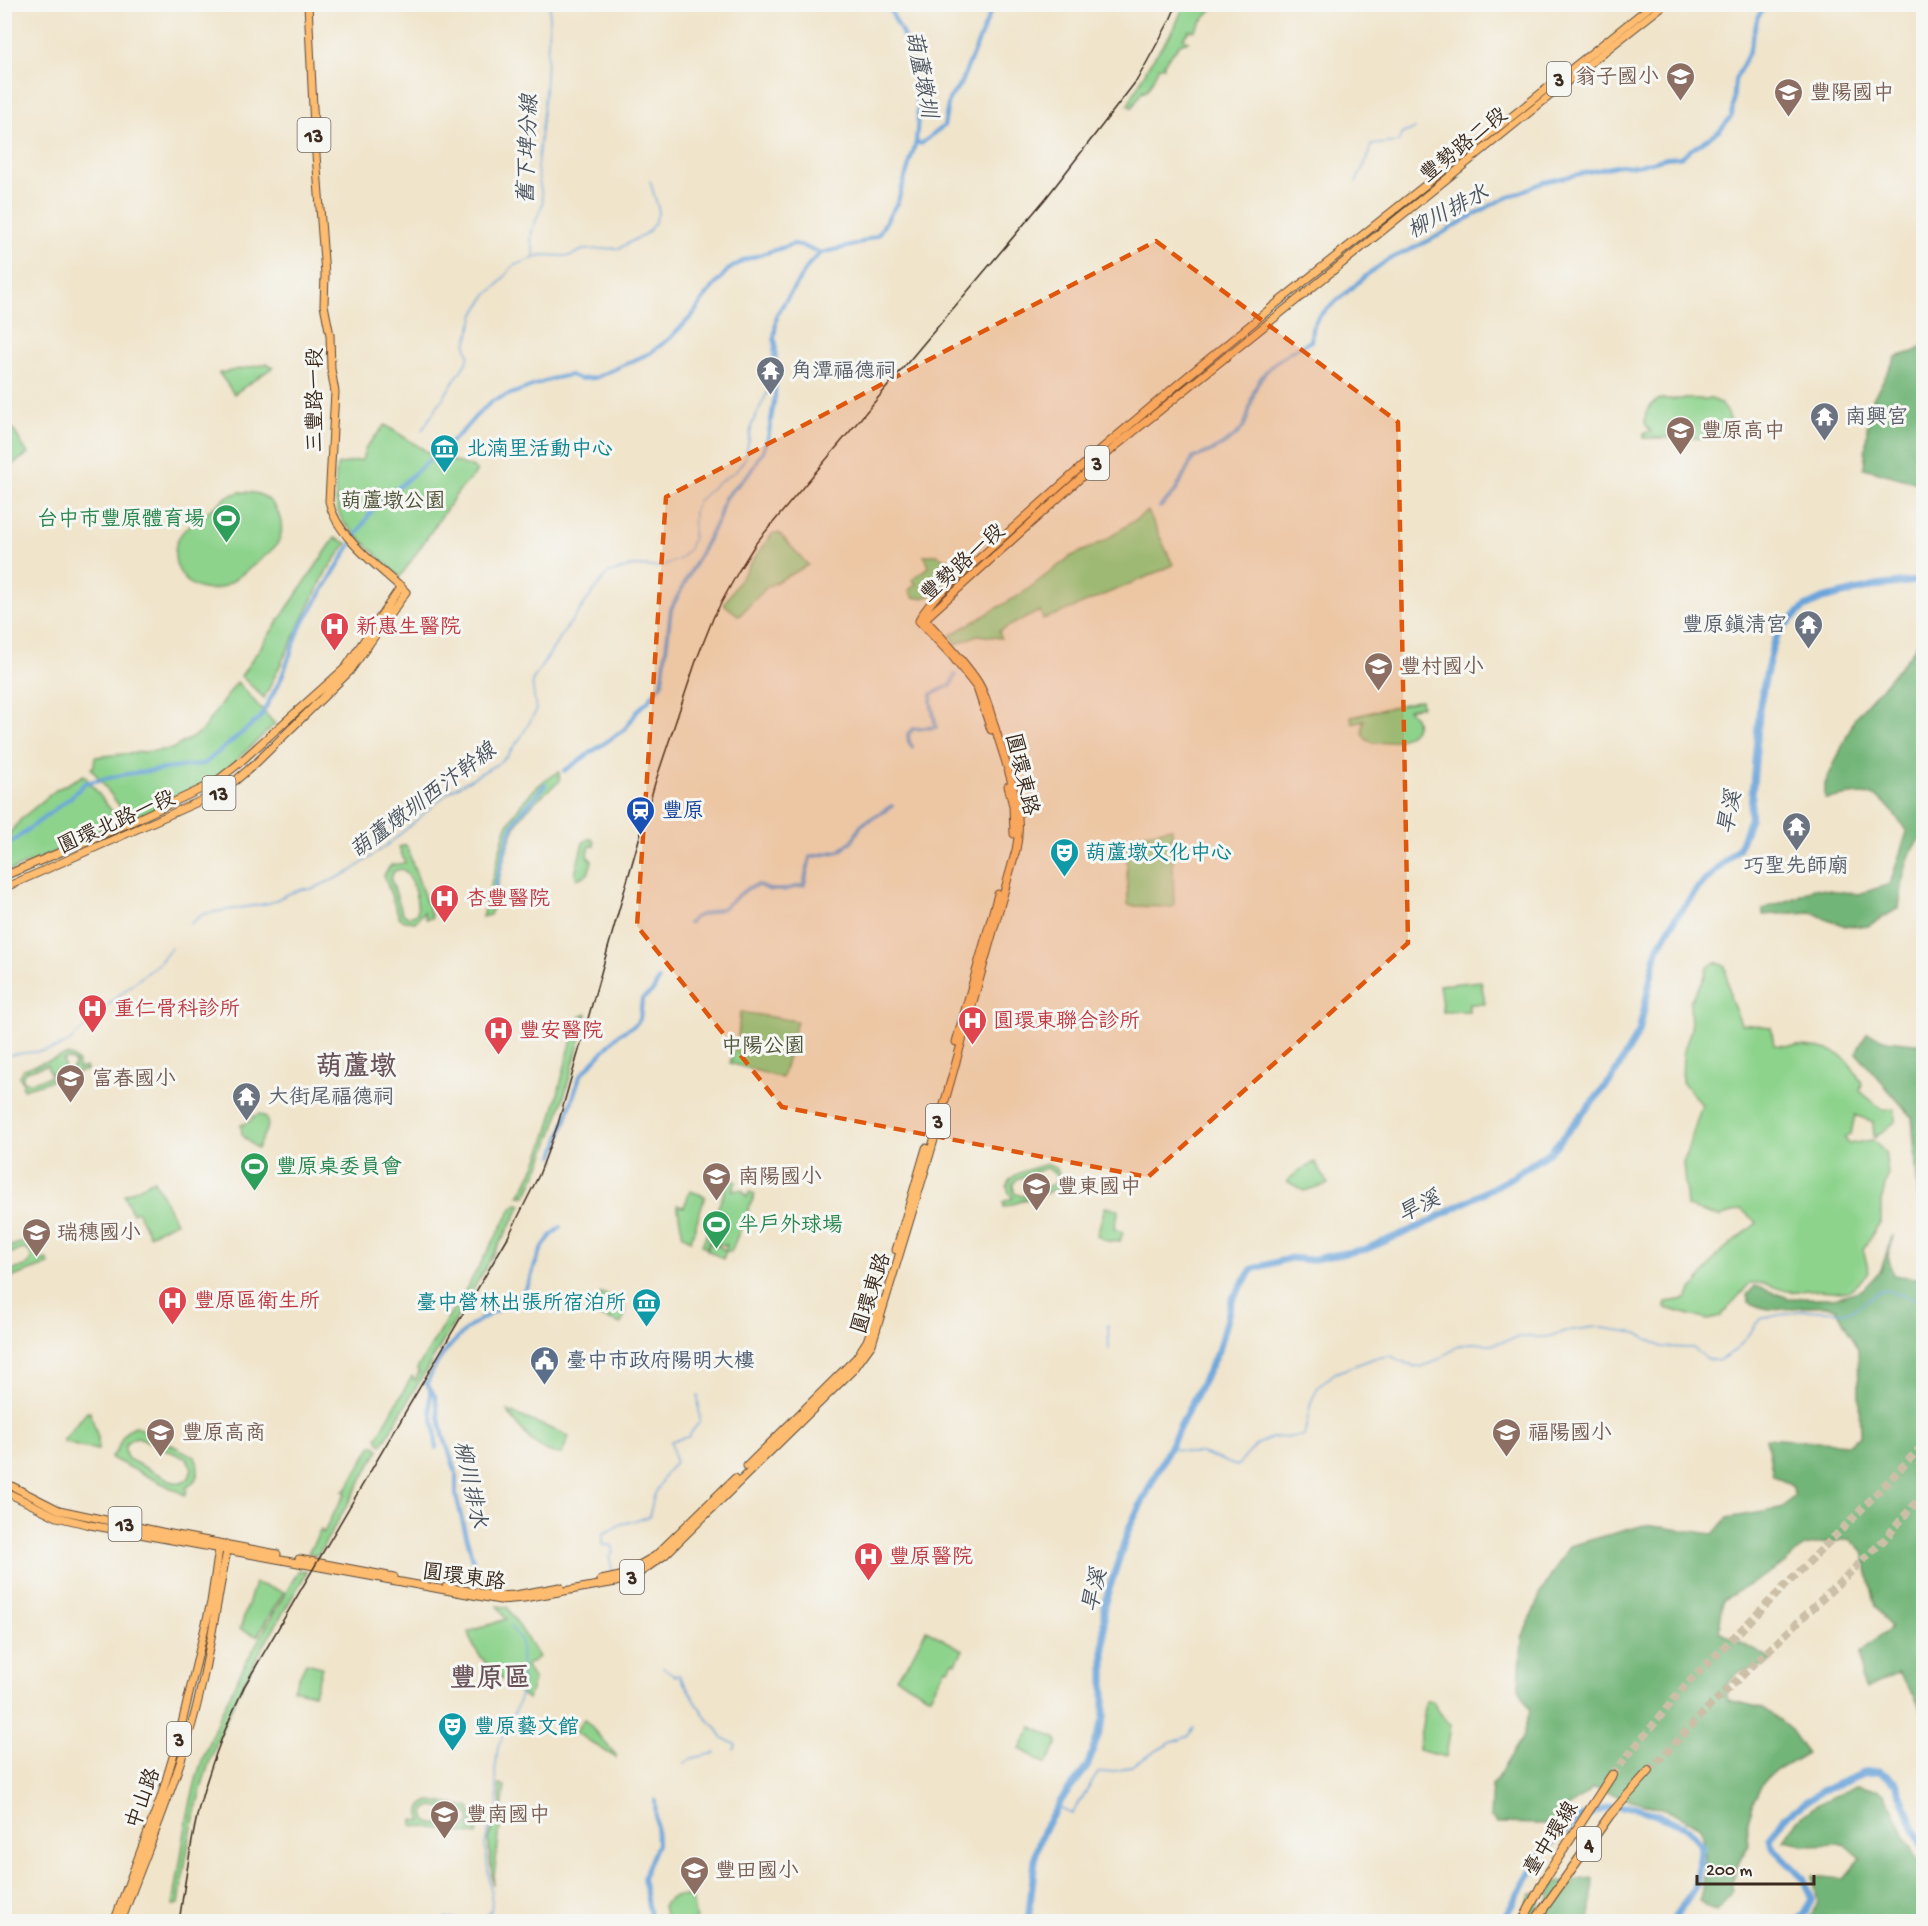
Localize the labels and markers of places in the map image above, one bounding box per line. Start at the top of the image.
school or university icon: 翁子國小 [1664,60,1696,102]
place label: 翁子國小 [1575,65,1659,92]
school or university icon: 豐陽國中 [1773,76,1805,118]
place label: 豐陽國中 [1810,81,1894,108]
temple icon: 角潭福德祠 [754,354,786,396]
place label: 角潭福德祠 [791,359,896,386]
temple icon: 南興宮 [1808,400,1840,442]
place label: 南興宮 [1845,405,1908,432]
school or university icon: 豐原高中 [1664,414,1696,456]
place label: 豐原高中 [1701,419,1785,446]
museum icon: 北湳里活動中心 [429,432,461,474]
place label: 北湳里活動中心 [466,437,613,464]
sports icon: 台中市豐原體育場 [210,502,242,544]
place label: 台中市豐原體育場 [37,507,205,534]
temple icon: 豐原鎮清宮 [1792,608,1824,650]
hospital icon: 新惠生醫院 [319,610,351,652]
place label: 豐原鎮清宮 [1682,613,1787,640]
place label: 新惠生醫院 [356,615,461,642]
school or university icon: 豐村國小 [1363,650,1395,692]
place label: 豐村國小 [1400,655,1484,682]
station icon: 豐原 [625,794,657,836]
place label: 豐原 [662,800,704,826]
temple icon: 巧聖先師廟 [1780,810,1812,852]
theatre icon: 葫蘆墩文化中心 [1048,836,1080,878]
place label: 葫蘆墩文化中心 [1085,841,1232,868]
place label: 巧聖先師廟 [1744,854,1849,881]
hospital icon: 杏豐醫院 [429,882,461,924]
place label: 杏豐醫院 [466,887,550,914]
hospital icon: 重仁骨科診所 [77,992,109,1034]
place label: 重仁骨科診所 [114,997,240,1024]
hospital icon: 圓環東聯合診所 [956,1004,988,1046]
place label: 圓環東聯合診所 [993,1009,1140,1036]
hospital icon: 豐安醫院 [482,1014,514,1056]
place label: 豐安醫院 [519,1019,603,1046]
school or university icon: 富春國小 [55,1062,87,1104]
place label: 富春國小 [92,1067,176,1094]
temple icon: 大街尾福德祠 [231,1080,263,1122]
place label: 大街尾福德祠 [268,1086,394,1112]
sports icon: 豐原桌委員會 [239,1150,271,1192]
place label: 豐原桌委員會 [276,1155,402,1182]
school or university icon: 南陽國小 [701,1160,733,1202]
place label: 南陽國小 [738,1165,822,1192]
school or university icon: 豐東國中 [1020,1170,1052,1212]
place label: 豐東國中 [1057,1175,1141,1202]
sports icon: 半戶外球場 [701,1208,733,1250]
place label: 半戶外球場 [738,1213,843,1240]
school or university icon: 瑞穗國小 [20,1216,52,1258]
place label: 瑞穗國小 [57,1221,141,1248]
hospital icon: 豐原區衛生所 [157,1284,189,1326]
museum icon: 臺中營林出張所宿泊所 [631,1286,663,1328]
place label: 豐原區衛生所 [194,1290,320,1316]
place label: 臺中營林出張所宿泊所 [416,1291,626,1318]
public building icon: 臺中市政府陽明大樓 [529,1344,561,1386]
place label: 臺中市政府陽明大樓 [566,1349,755,1376]
school or university icon: 豐原高商 [145,1416,177,1458]
school or university icon: 福陽國小 [1491,1416,1523,1458]
place label: 福陽國小 [1528,1421,1612,1448]
place label: 豐原高商 [182,1422,266,1448]
hospital icon: 豐原醫院 [852,1540,884,1582]
place label: 豐原醫院 [889,1546,973,1572]
theatre icon: 豐原藝文館 [437,1710,469,1752]
place label: 豐原藝文館 [474,1715,579,1742]
school or university icon: 豐南國中 [429,1798,461,1840]
place label: 豐南國中 [466,1803,550,1830]
school or university icon: 豐田國小 [678,1854,710,1896]
place label: 豐田國小 [715,1859,799,1886]

